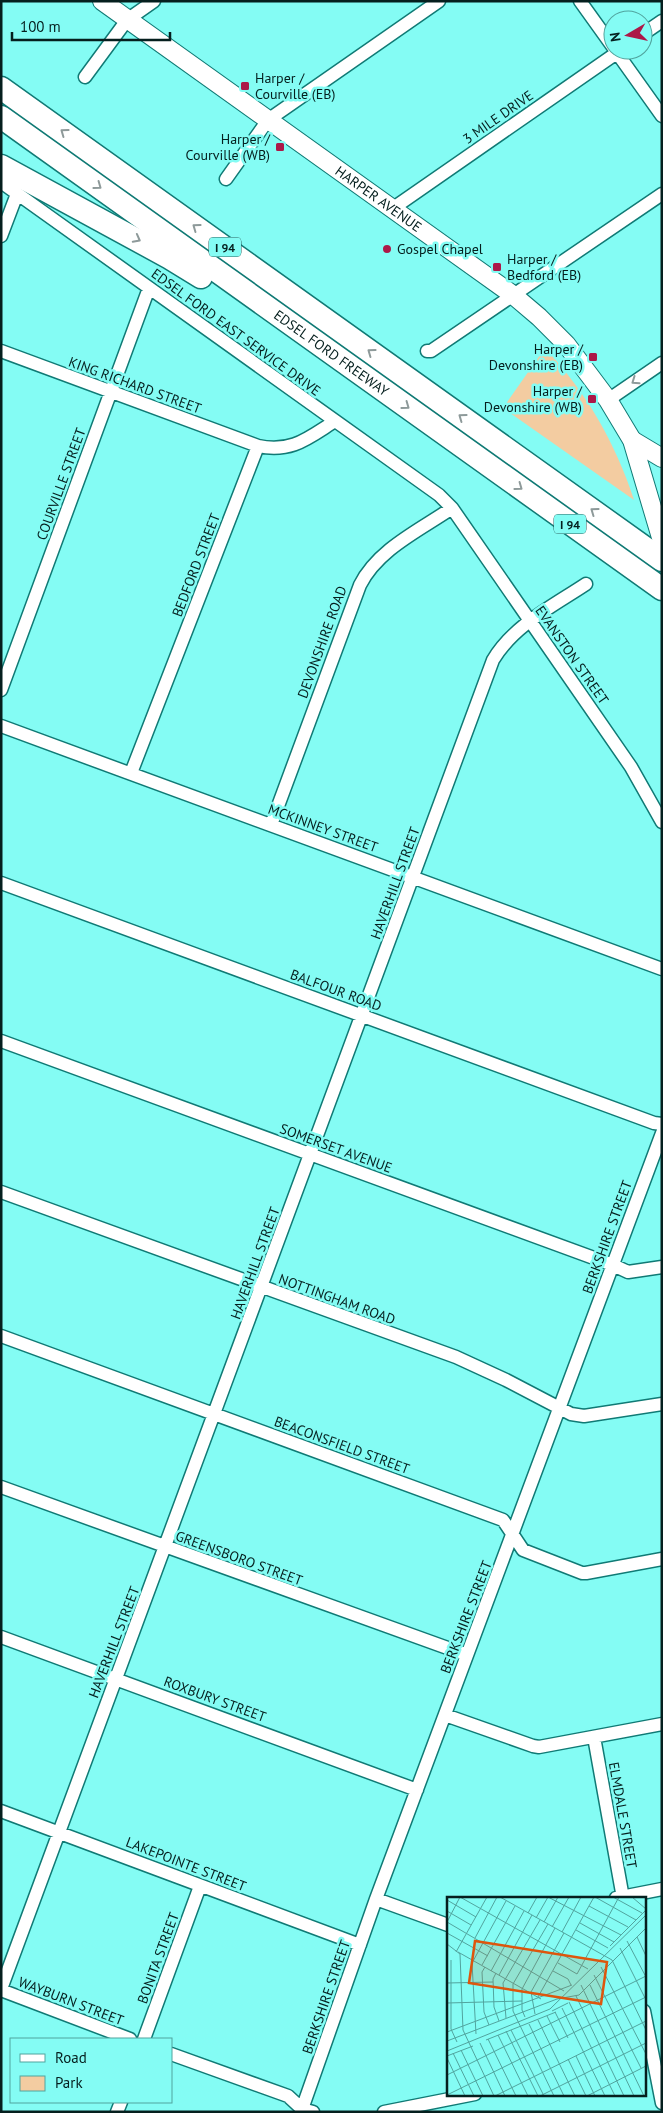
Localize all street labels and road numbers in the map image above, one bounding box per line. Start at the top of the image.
street label: 3 MILE DRIVE [459,86,537,148]
street label: HARPER AVENUE [332,162,425,236]
road number: I 94 [209,238,241,256]
street label: EDSEL FORD EAST SERVICE DRIVE [148,264,324,400]
street label: EDSEL FORD FREEWAY [270,306,393,400]
street label: KING RICHARD STREET [66,353,204,417]
street label: COURVILLE STREET [32,425,90,543]
street label: BEDFORD STREET [168,511,224,619]
road number: I 94 [554,514,586,534]
street label: DEVONSHIRE ROAD [293,583,351,701]
street label: EVANSTON STREET [531,602,613,708]
street label: MCKINNEY STREET [266,800,381,856]
street label: HAVERHILL STREET [366,824,424,942]
street label: BALFOUR ROAD [288,965,384,1015]
street label: SOMERSET AVENUE [277,1119,395,1177]
street label: BERKSHIRE STREET [578,1178,636,1296]
street label: HAVERHILL STREET [226,1204,284,1322]
street label: NOTTINGHAM ROAD [276,1270,398,1328]
street label: BEACONSFIELD STREET [272,1412,412,1478]
street label: GREENSBORO STREET [173,1527,305,1589]
street label: BERKSHIRE STREET [436,1558,496,1676]
street label: HAVERHILL STREET [84,1583,144,1700]
street label: ROXBURY STREET [161,1672,269,1726]
street label: ELMDALE STREET [605,1760,641,1870]
street label: LAKEPOINTE STREET [123,1833,249,1895]
street label: BONITA STREET [133,1910,183,2006]
street label: BERKSHIRE STREET [298,1937,354,2056]
street label: WAYBURN STREET [16,1973,126,2029]

